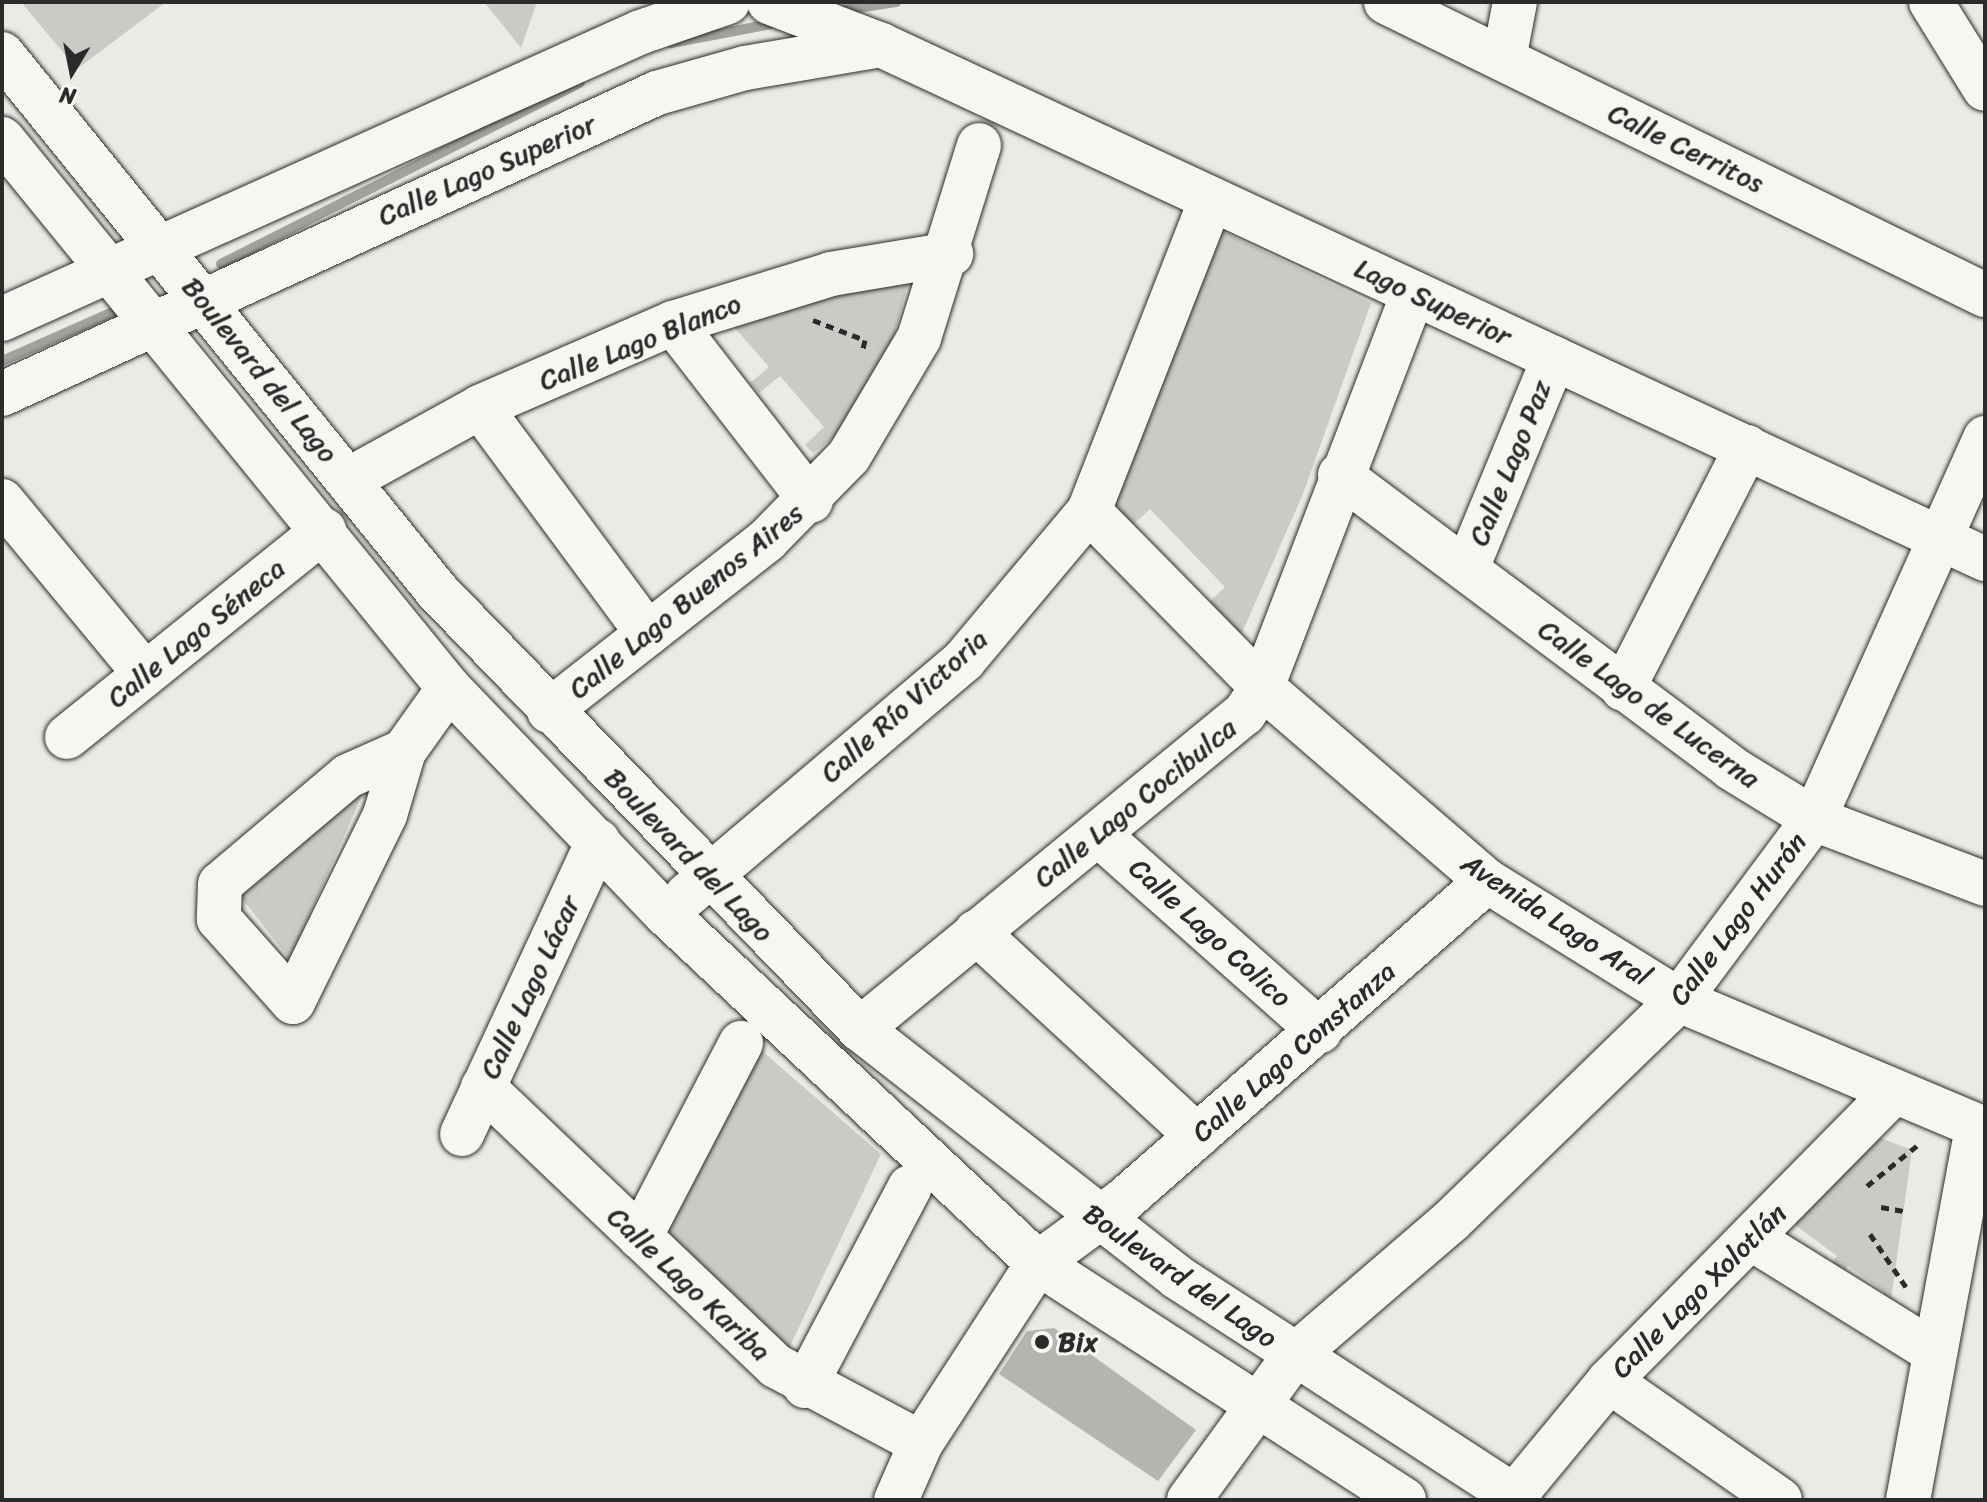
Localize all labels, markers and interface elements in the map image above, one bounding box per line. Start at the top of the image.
north arrow [32,32,112,112]
text: N [57,76,79,117]
street label: Calle Cerritos [1602,96,1770,200]
street label: Calle Lago Superior [371,106,603,234]
street label: Lago Superior [1349,251,1517,353]
street label: Boulevard del Lago [175,271,345,469]
street label: Calle Lago Blanco [534,286,746,398]
street label: Calle Lago Paz [1461,375,1559,551]
street label: Calle Lago Buenos Aires [562,496,810,706]
street label: Calle Lago Séneca [99,550,293,716]
street label: Calle Lago de Lucerna [1532,612,1766,796]
street label: Calle Río Victoria [813,622,995,790]
street label: Calle Lago Cocibulca [1027,711,1243,895]
street label: Boulevard del Lago [597,761,781,949]
street label: Calle Lago Hurón [1662,826,1814,1012]
street label: Avenida Lago Aral [1455,846,1657,994]
street label: Calle Lago Colico [1122,851,1298,1015]
street label: Calle Lago Lácar [473,890,587,1084]
street label: Calle Lago Constanza [1185,954,1403,1150]
street label: Boulevard del Lago [1077,1197,1283,1355]
street label: Calle Lago Xolotlán [1605,1197,1793,1385]
street label: Calle Lago Kariba [600,1200,778,1368]
place label: Bix [1058,1325,1098,1359]
marker: Bix [1033,1333,1051,1351]

